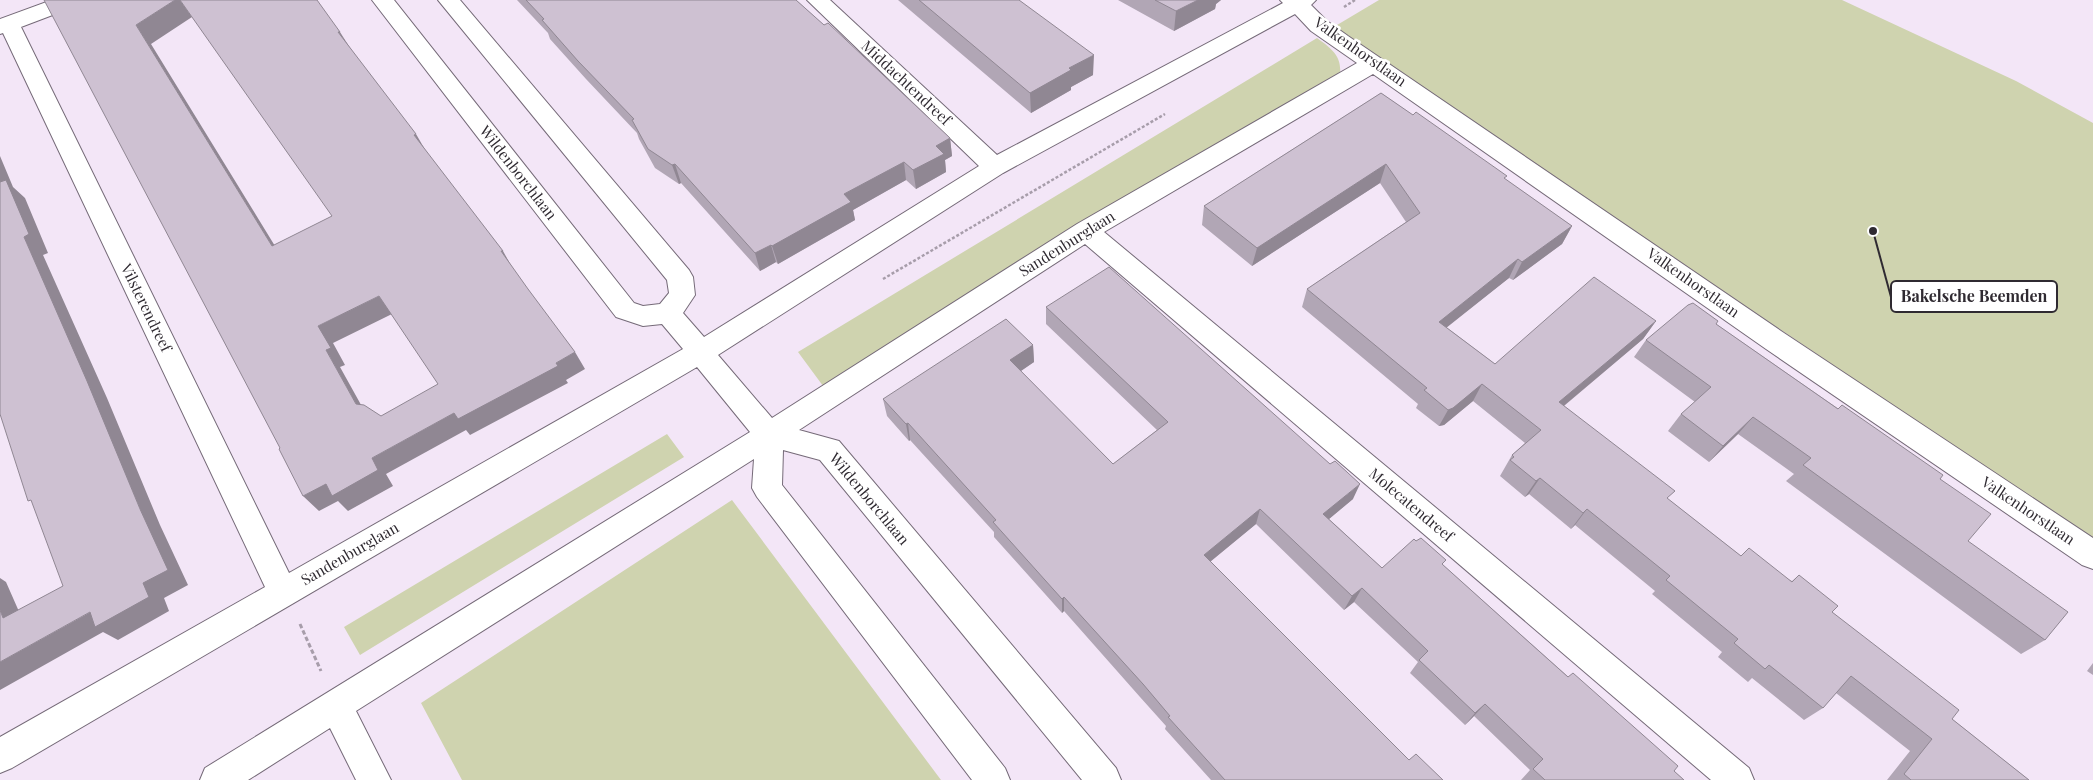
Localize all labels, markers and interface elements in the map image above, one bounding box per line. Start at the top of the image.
street label: Valkenhorstlaan [1310,11,1411,91]
street label: Middachtendreef [858,36,957,130]
street label: Wildenborchlaan [475,120,562,224]
street label: Sandenburglaan [1015,206,1118,281]
street label: Valkenhorstlaan [1643,242,1744,322]
street label: Vilsterendreef [117,259,177,356]
callout: Bakelsche Beemden [1891,281,2057,312]
text: Bakelsche Beemden [1901,285,2047,306]
street label: Wildenborchlaan [825,447,914,549]
street label: Molecatendreef [1365,463,1459,546]
street label: Valkenhorstlaan [1977,471,2079,549]
street label: Sandenburglaan [297,517,402,589]

